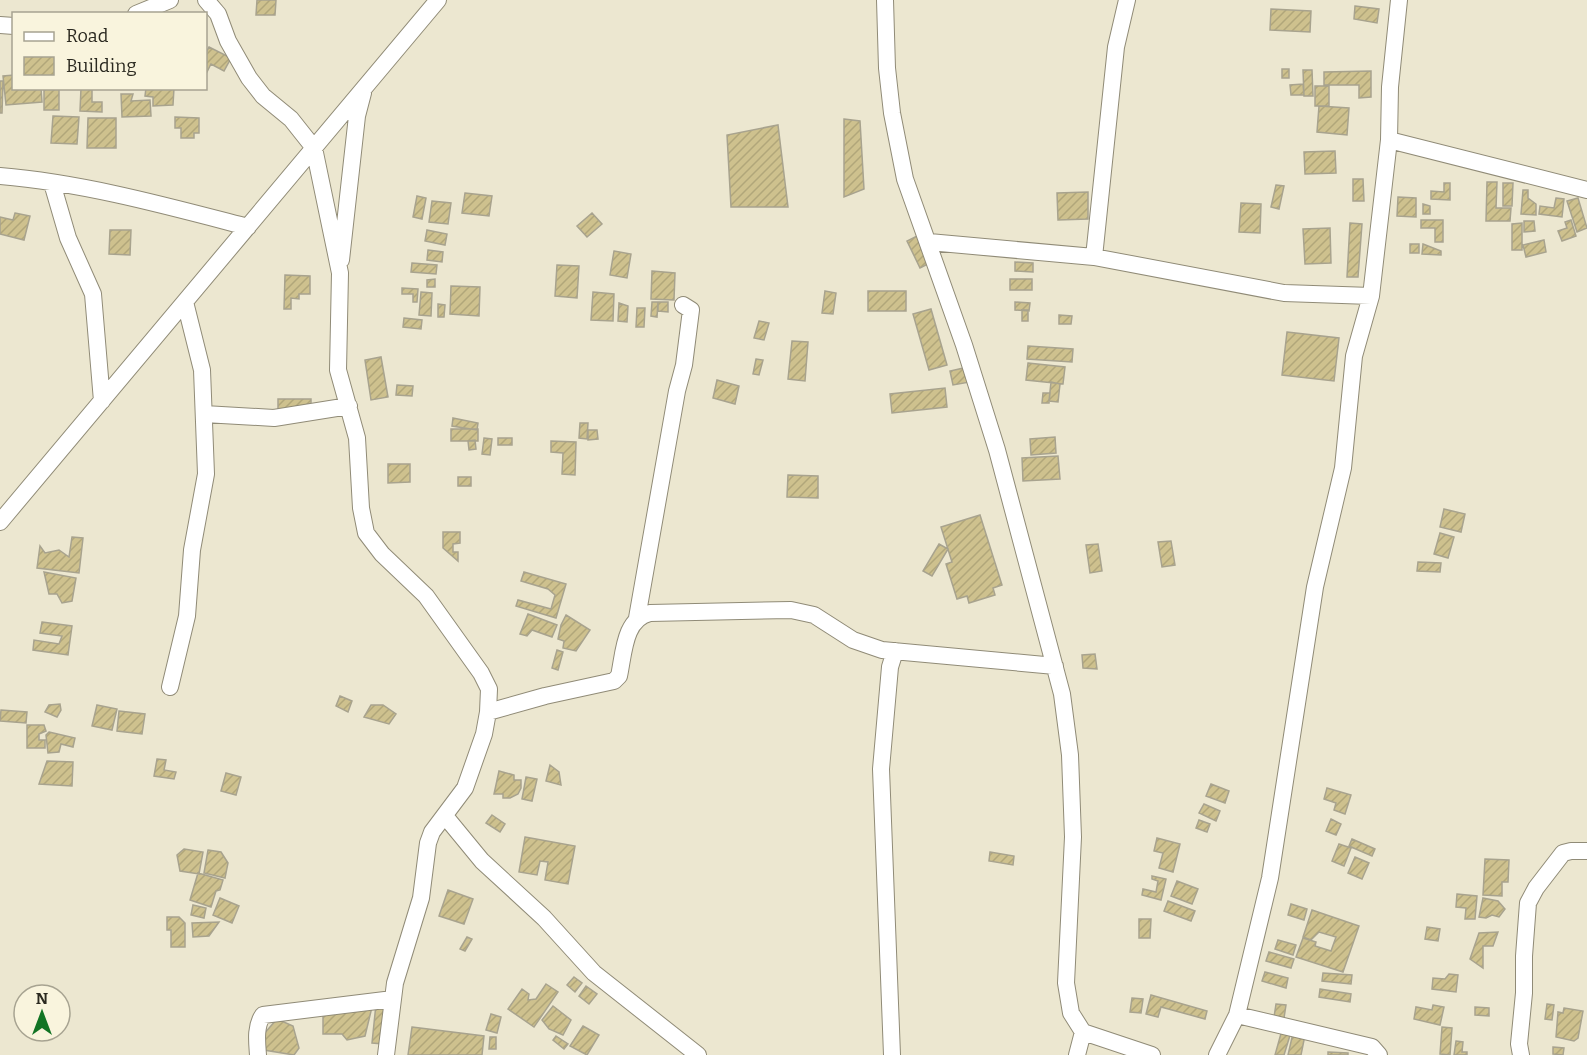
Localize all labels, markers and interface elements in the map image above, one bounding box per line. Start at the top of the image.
legend [12,12,207,90]
text: Road [66,25,109,47]
text: Building [66,55,137,77]
north arrow [12,983,72,1043]
text: N [36,989,48,1008]

